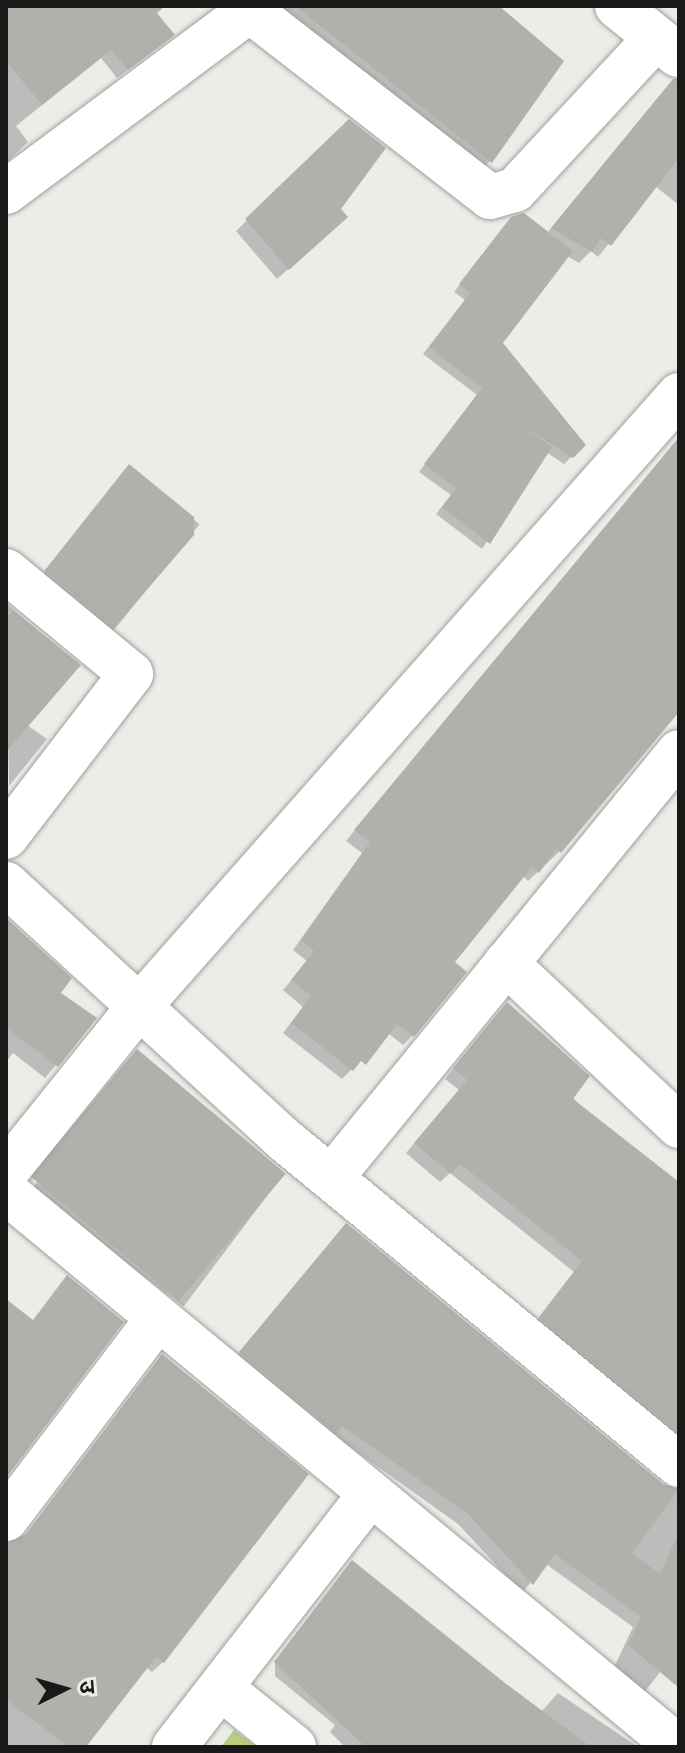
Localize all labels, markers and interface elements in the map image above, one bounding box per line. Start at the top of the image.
north arrow [24,1649,104,1729]
text: उ [75,1679,101,1694]

